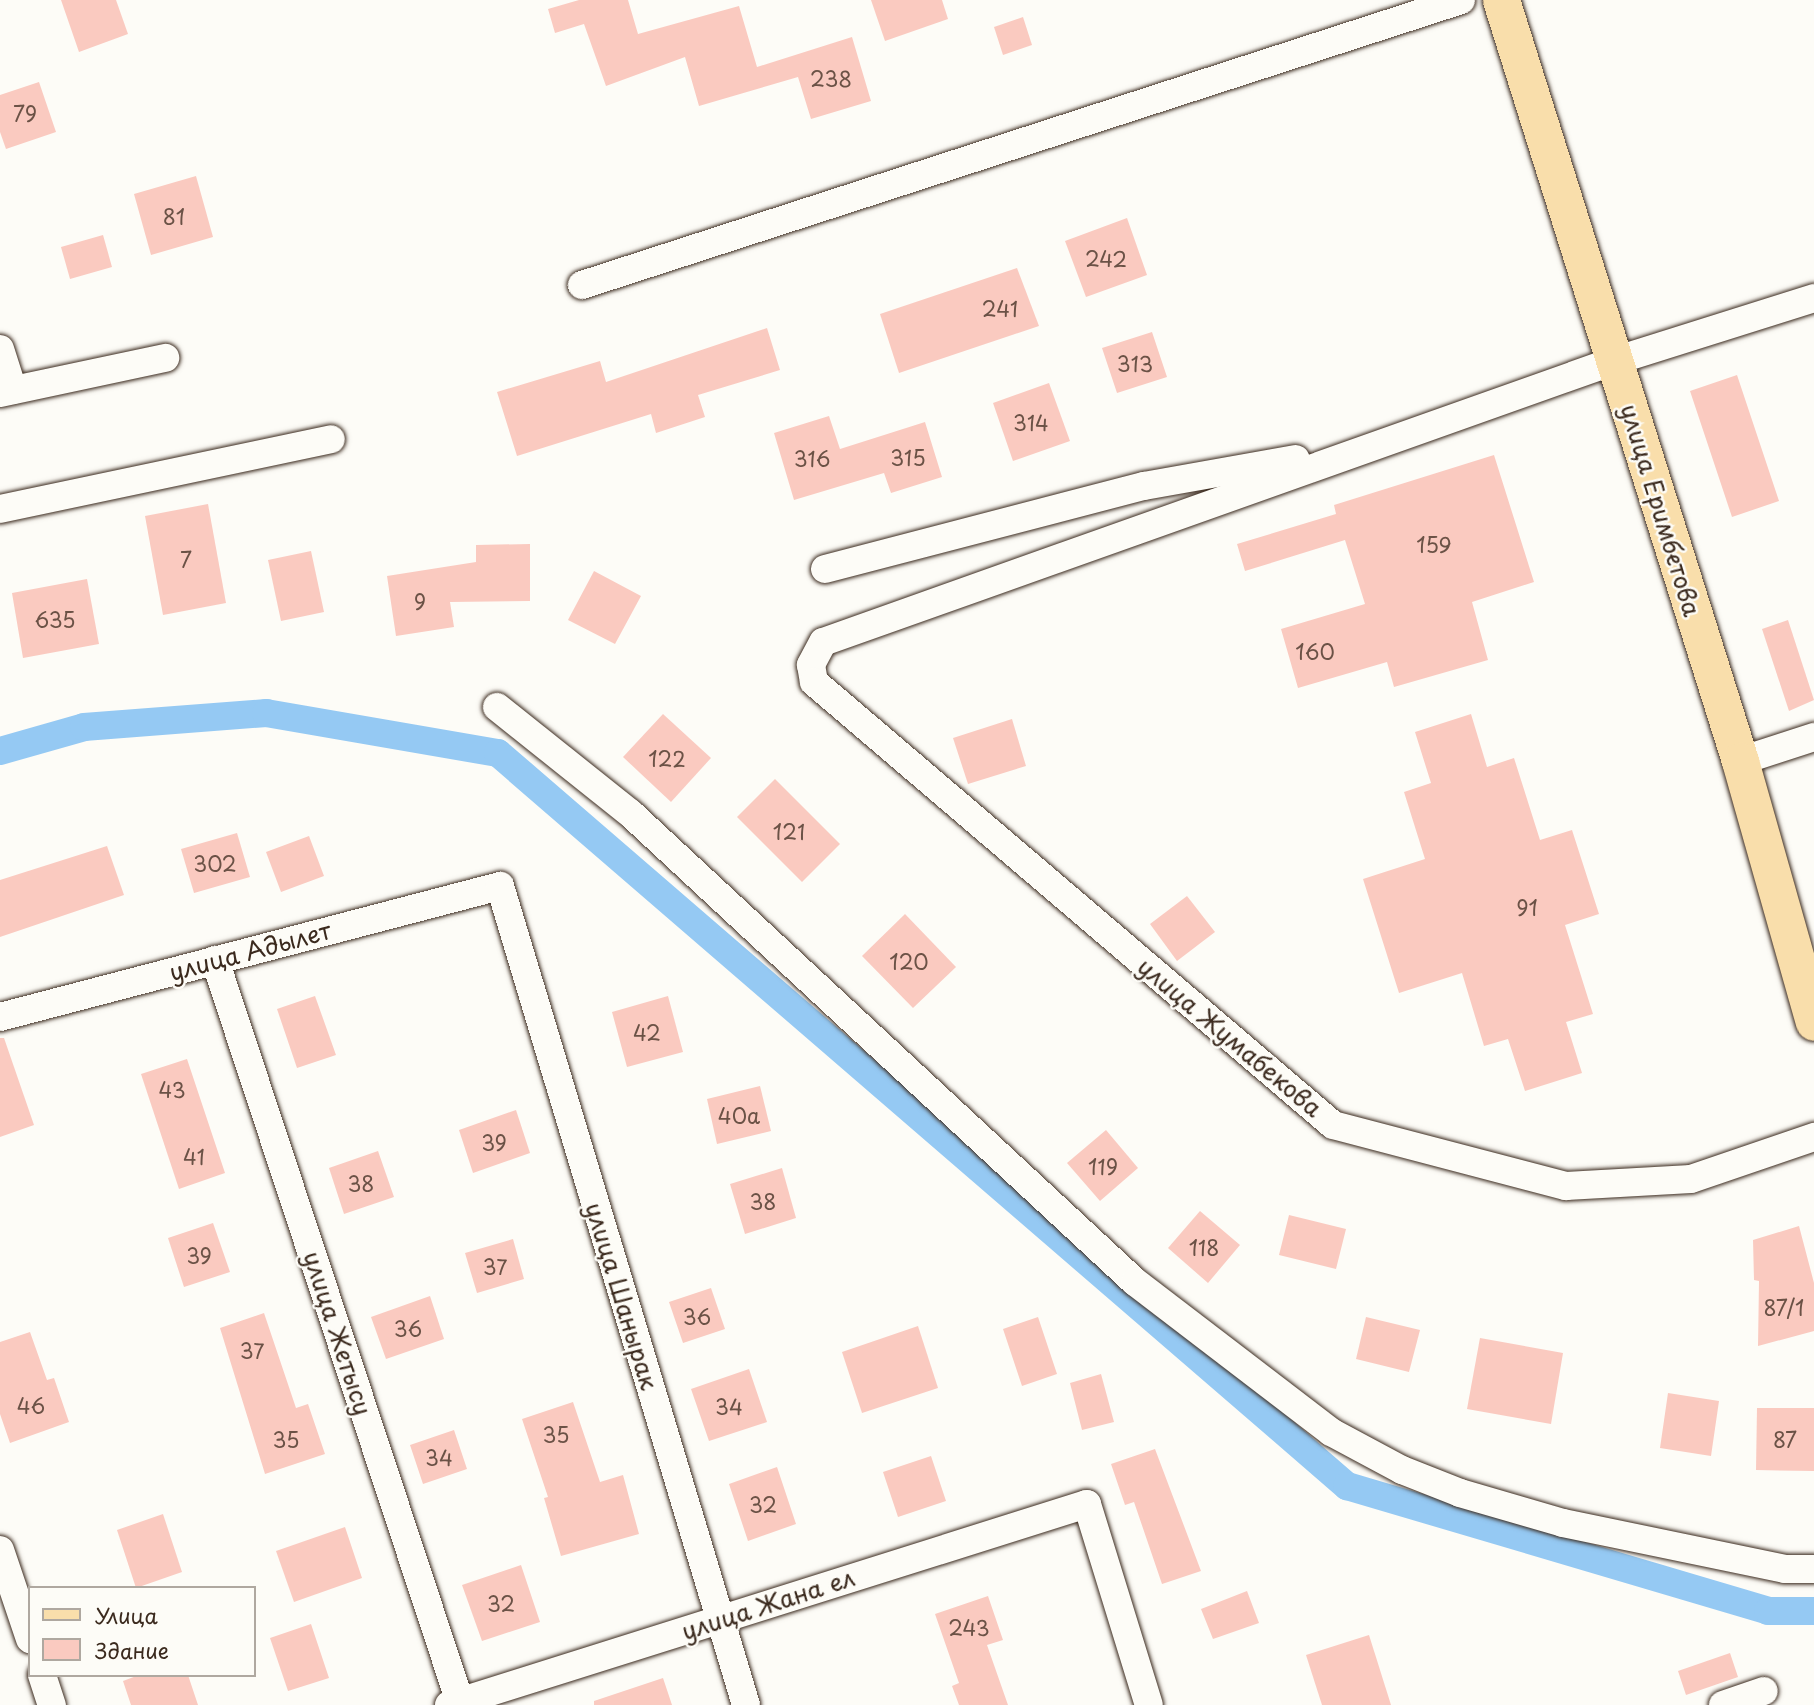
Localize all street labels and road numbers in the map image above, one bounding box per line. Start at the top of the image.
street label: улица Еримбетова [1614,399,1708,621]
street label: улица Адылет [165,915,335,987]
street label: улица Жумабекова [1132,951,1328,1123]
street label: улица Шанырак [580,1199,664,1393]
street label: улица Жетысу [298,1247,378,1419]
street label: улица Жана ел [677,1562,859,1646]

